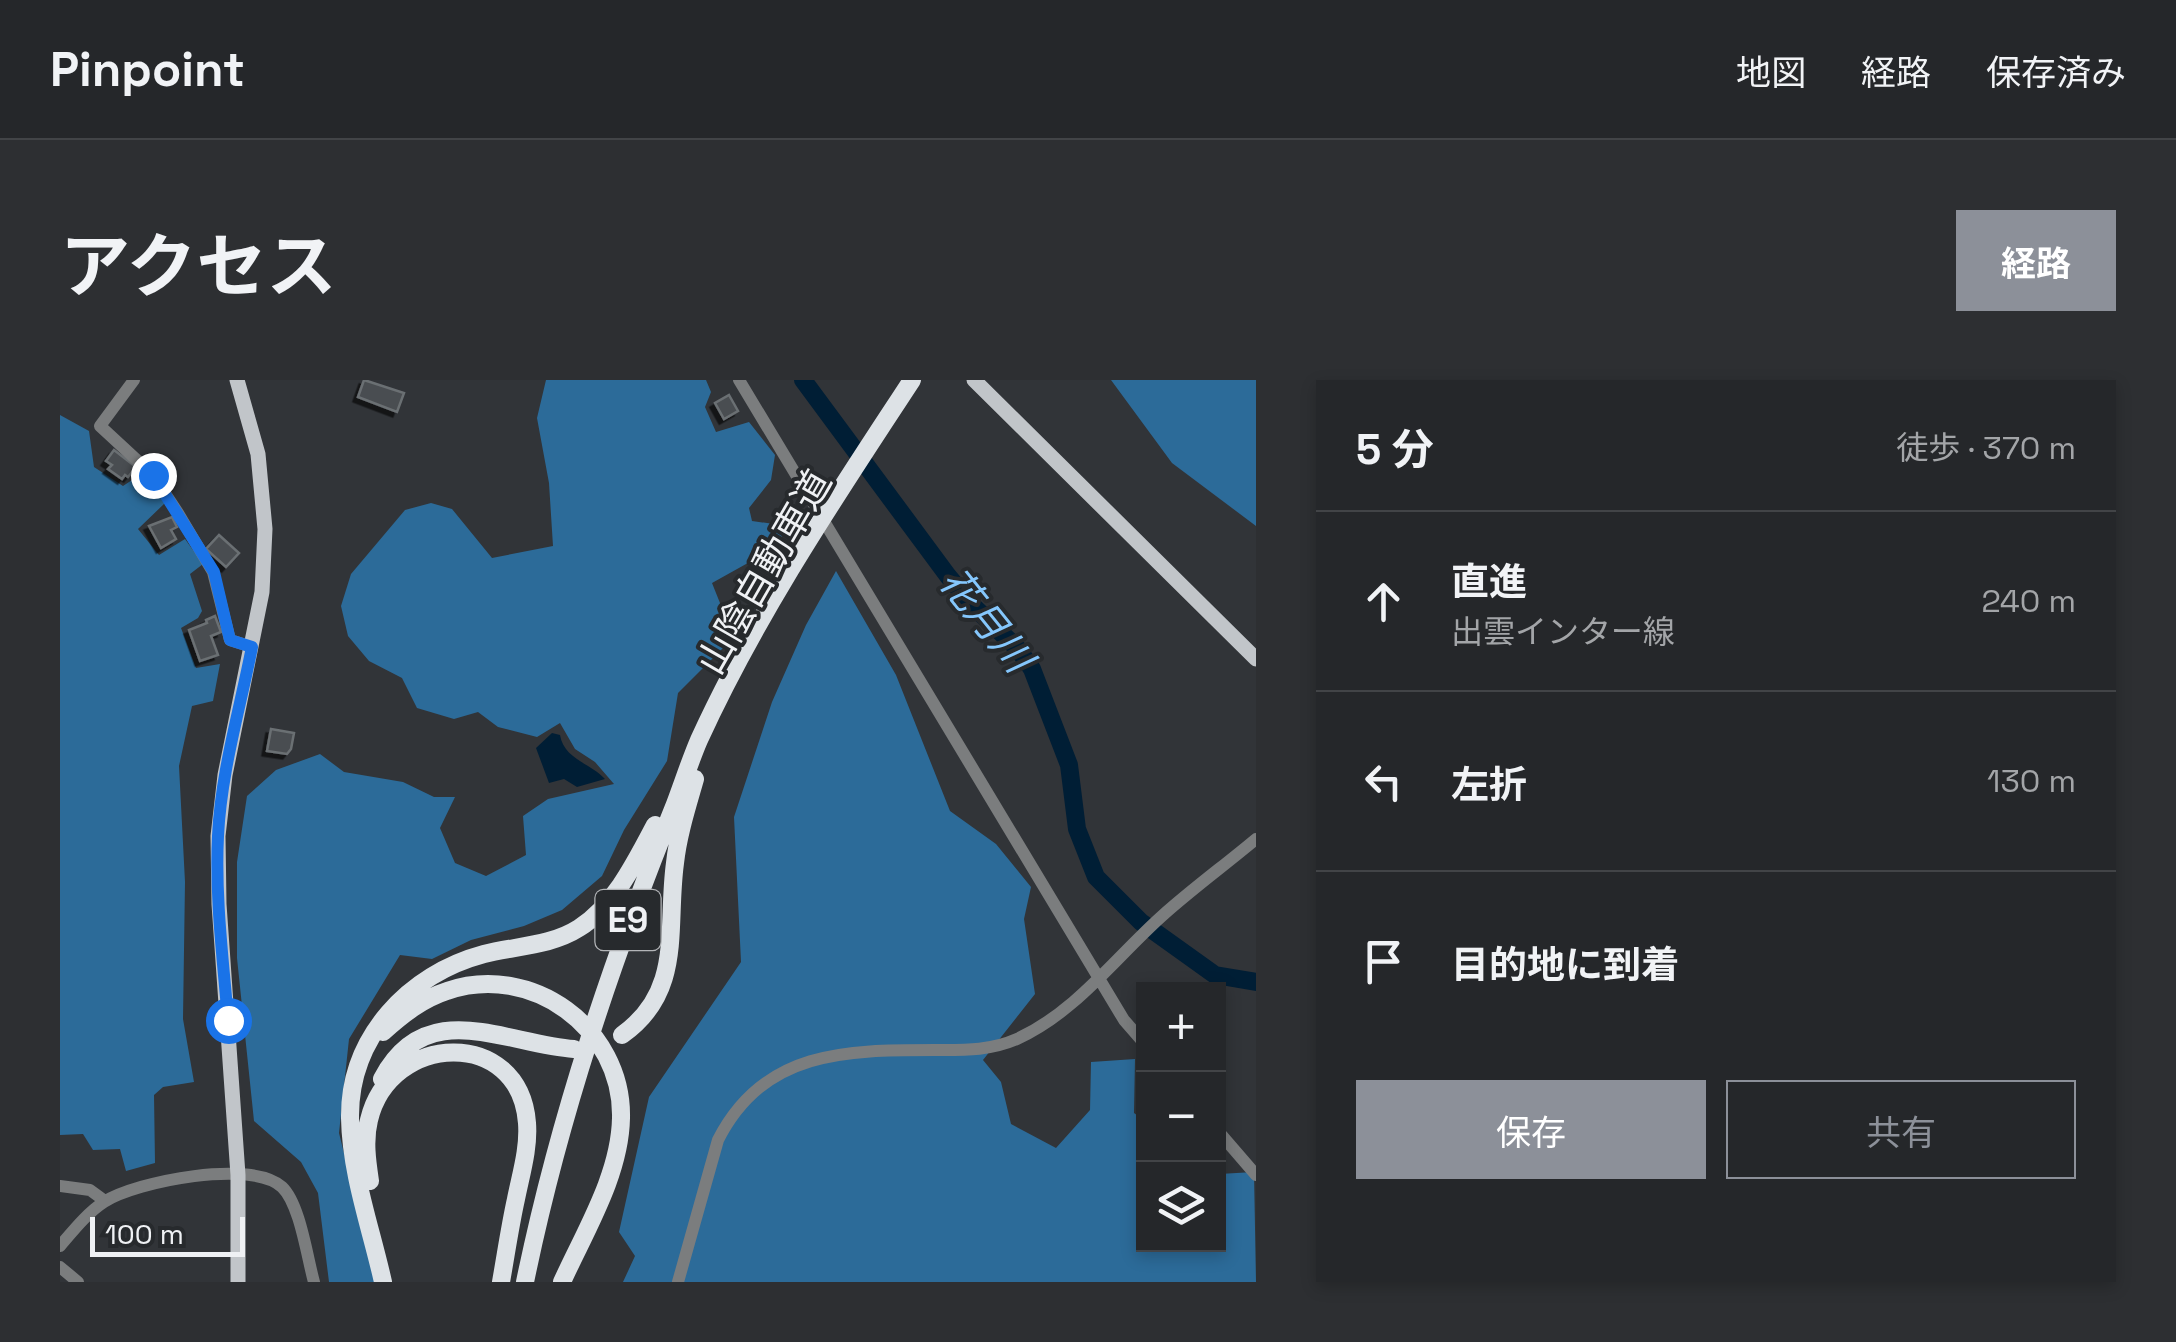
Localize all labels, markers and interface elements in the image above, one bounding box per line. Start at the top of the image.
text: Pinpoint [50,39,245,100]
text: 地図 [1736,51,1806,95]
text: 経路 [1861,51,1931,95]
text: 保存済み [1986,51,2126,95]
button: 経路 [1956,210,2116,311]
text: アクセス [60,222,337,311]
text: 5 分 [1356,423,1434,476]
text: 徒歩 · 370 m [1896,428,2076,468]
route end [131,453,177,499]
street label: 山陰自動車道 [686,461,842,683]
water label: 花月川 [928,557,1046,686]
text: 直進 [1451,558,1527,606]
icon: ahead [1356,574,1411,629]
text: 240 m [1981,581,2076,621]
text: 出雲インター線 [1451,612,1675,652]
icon: left [1356,754,1411,809]
text: 左折 [1451,761,1527,809]
text: 130 m [1987,761,2076,801]
road number: E9 [596,890,660,950]
icon: arrive [1356,934,1411,989]
text: 目的地に到着 [1451,941,1679,989]
map controls [1136,982,1226,1252]
button: + [1136,982,1226,1072]
route start [206,998,252,1044]
button: − [1136,1072,1226,1162]
button: 保存 [1356,1080,1706,1179]
button: 共有 [1726,1080,2076,1179]
button: layers [1136,1162,1226,1252]
scale bar [90,1212,245,1256]
text: 100 m [105,1216,184,1252]

